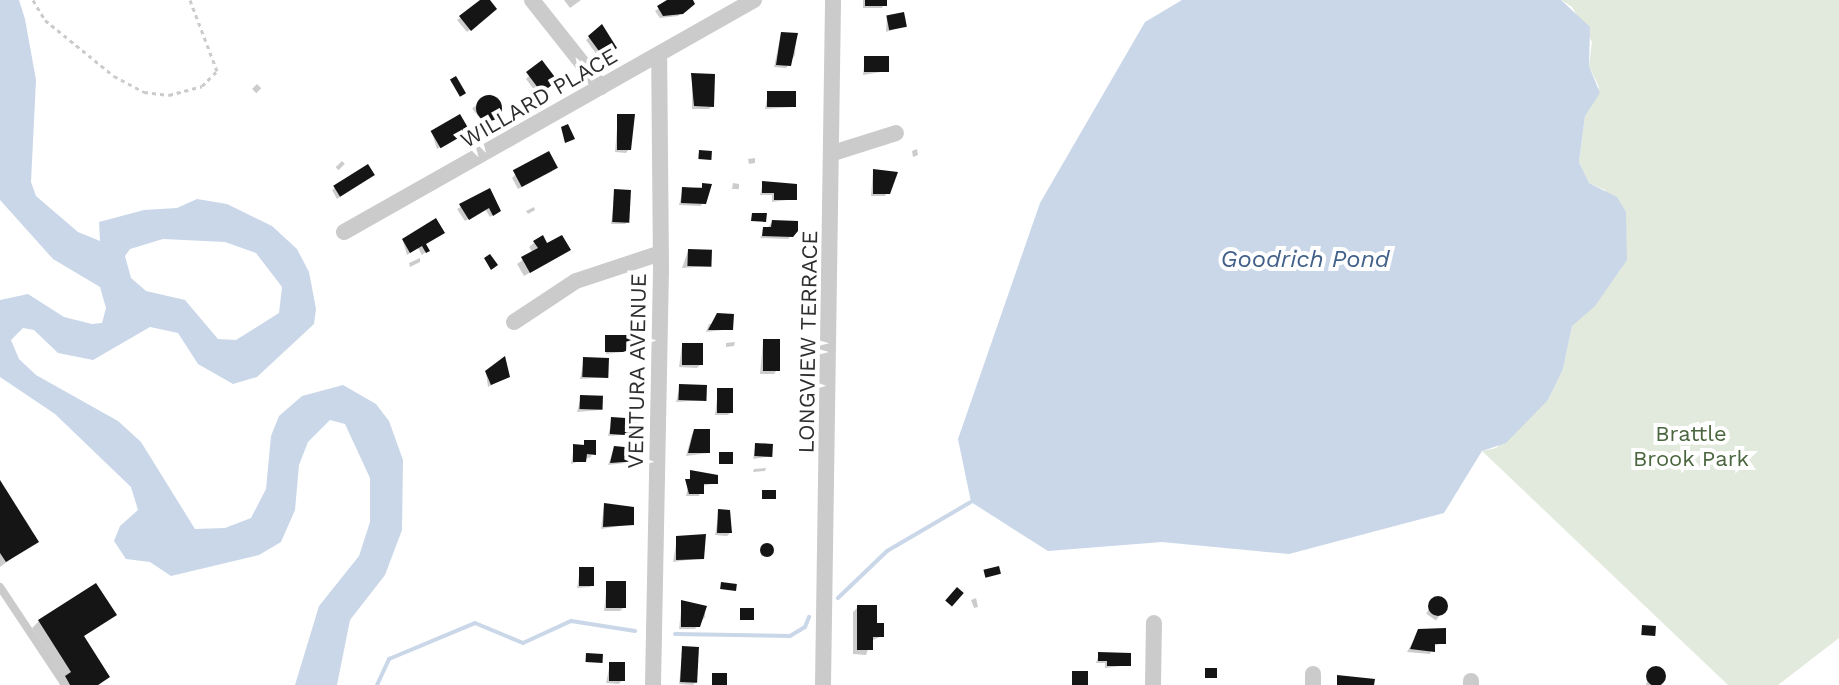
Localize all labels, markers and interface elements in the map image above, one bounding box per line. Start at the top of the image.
street label: WILLARD PLACE [456,43,622,153]
street label: LONGVIEW TERRACE [793,230,823,454]
water label: Goodrich Pond [1221,246,1389,274]
street label: VENTURA AVENUE [622,272,652,470]
park label: Brattle Brook Park [1633,420,1749,472]

